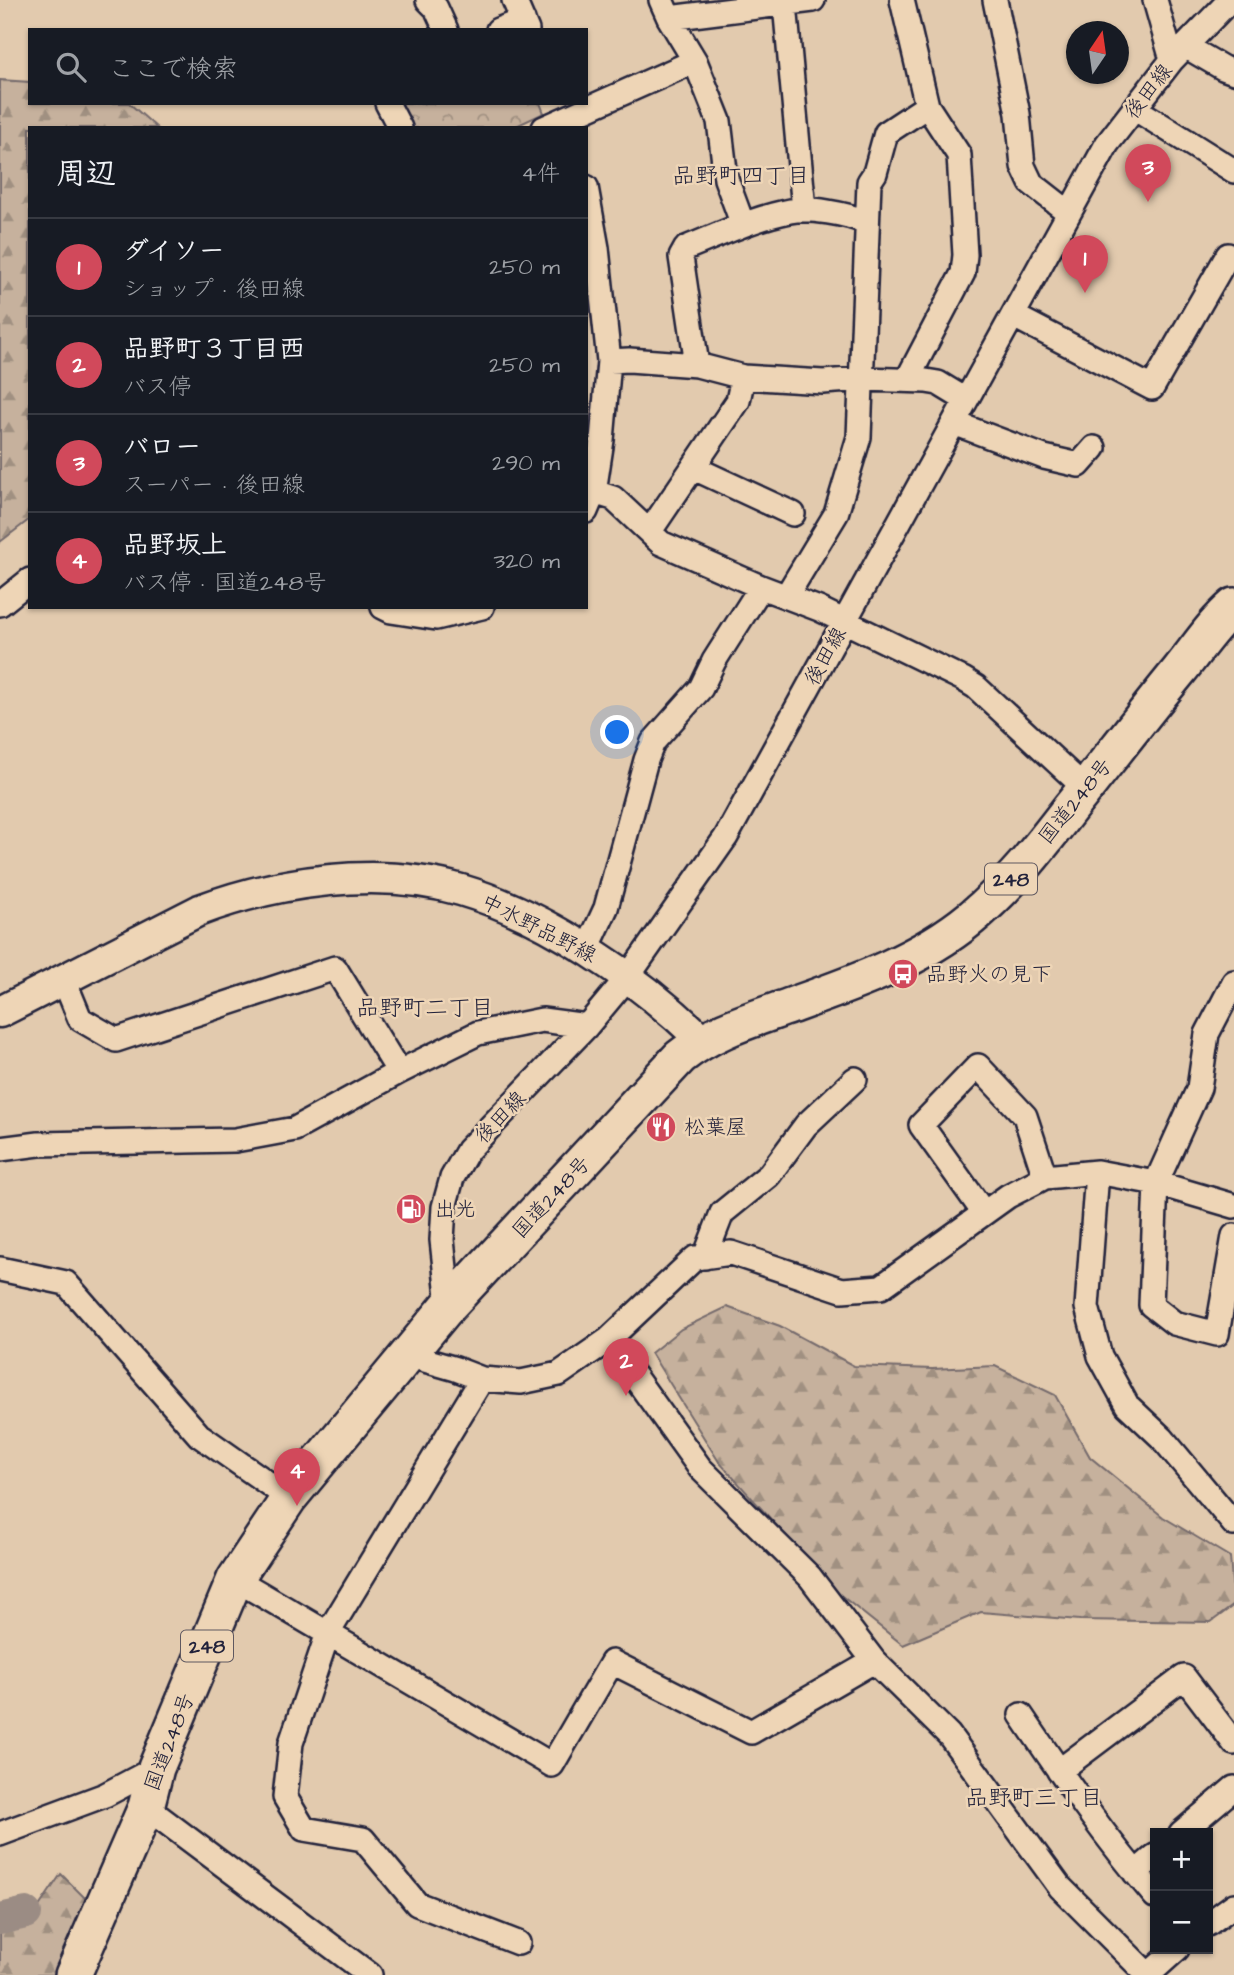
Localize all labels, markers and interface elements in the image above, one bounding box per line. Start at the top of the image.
north arrow [1066,21,1129,84]
search box [28,28,588,105]
icon: search [52,48,90,86]
text: ここで検索 [108,51,238,87]
street label: 後田線 [1118,58,1179,125]
pin: 3 [1125,144,1171,202]
text: 周辺 [56,153,116,195]
text: 4件 [521,158,560,190]
district label: 品野町四丁目 [672,160,810,192]
text: ダイソー [123,233,224,269]
pin: 1 [1062,235,1108,293]
text: 1 [78,251,80,283]
text: 250 m [489,251,560,283]
text: ショップ · 後田線 [123,273,305,305]
text: 品野町３丁目西 [123,331,305,367]
text: 2 [72,349,86,381]
text: 250 m [489,349,560,381]
text: バス停 [123,371,192,403]
text: バロー [123,429,201,465]
text: 3 [73,447,85,479]
text: 290 m [492,447,560,479]
text: スーパー · 後田線 [123,469,305,501]
text: 品野坂上 [123,527,227,563]
text: 4 [71,545,87,577]
text: 320 m [494,545,560,577]
text: バス停 · 国道248号 [123,567,326,599]
street label: 後田線 [797,622,853,691]
your location [600,715,634,749]
street label: 国道248号 [1032,752,1119,850]
road number: 248 [985,864,1037,894]
street label: 中水野品野線 [476,887,601,970]
bus stop icon: 品野火の見下 [886,957,920,991]
place label: 品野火の見下 [926,960,1052,989]
district label: 品野町二丁目 [356,992,494,1024]
street label: 後田線 [468,1085,533,1150]
restaurant icon: 松葉屋 [644,1110,678,1144]
place label: 松葉屋 [684,1113,747,1142]
street label: 国道248号 [506,1150,597,1245]
fuel station icon: 出光 [394,1192,428,1226]
place label: 出光 [434,1195,476,1224]
pin: 2 [603,1338,649,1396]
pin: 4 [274,1448,320,1506]
road number: 248 [181,1630,233,1662]
street label: 国道248号 [137,1689,201,1795]
district label: 品野町三丁目 [965,1782,1103,1814]
map controls [1150,1828,1213,1954]
button: + [1150,1828,1213,1891]
button: − [1150,1891,1213,1954]

